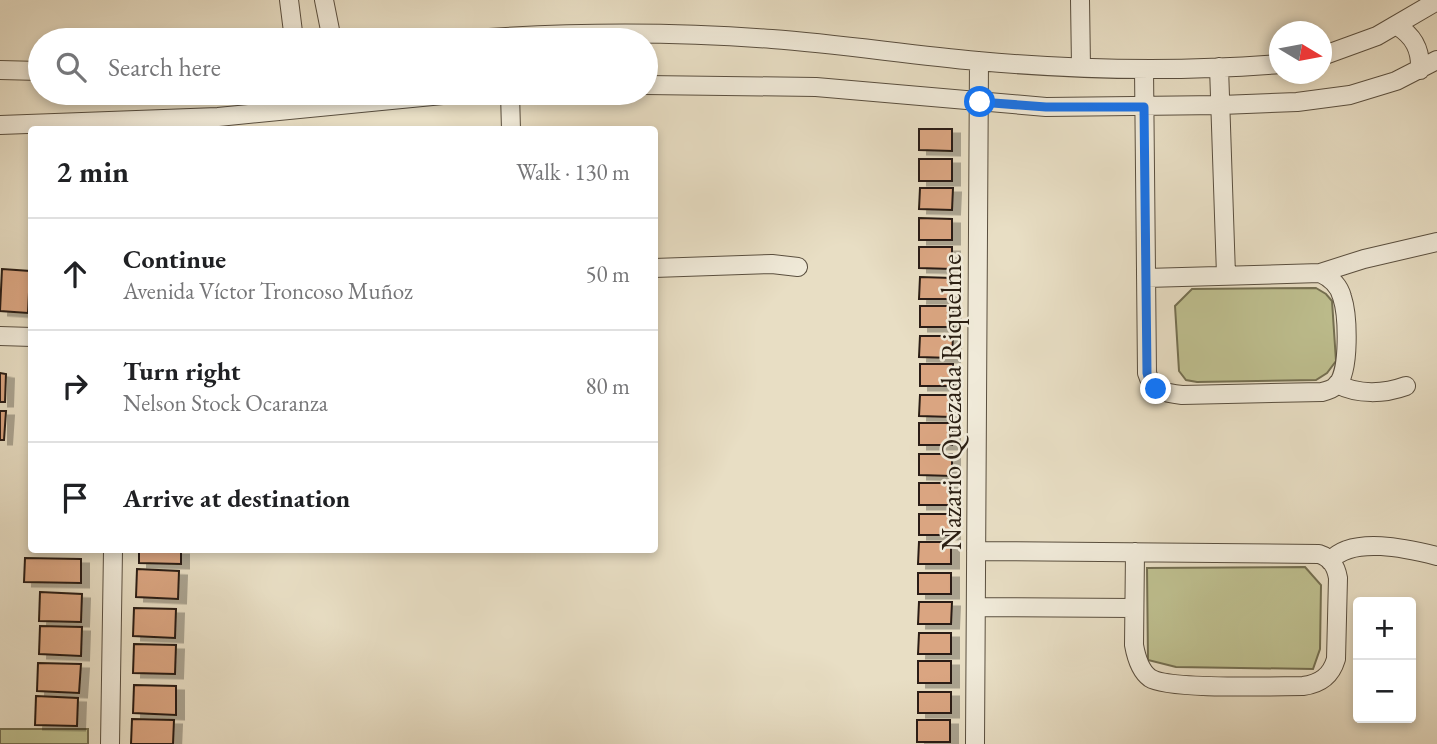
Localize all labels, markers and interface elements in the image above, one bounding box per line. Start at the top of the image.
north arrow [1269,21,1332,84]
search box [28,28,658,105]
icon: search [52,48,90,86]
text: Search here [108,50,221,84]
route start [964,86,995,117]
text: 2 min [56,152,129,191]
text: Walk · 130 m [516,157,630,187]
text: Continue [123,242,226,276]
street label: Nazario Quezada Riquelme [933,254,969,550]
icon: ahead [56,255,94,293]
text: 50 m [585,259,630,289]
text: Avenida Víctor Troncoso Muñoz [123,276,413,306]
text: Turn right [123,354,241,388]
icon: right [56,367,94,405]
text: 80 m [585,371,630,401]
route end [1140,373,1171,404]
text: Nelson Stock Ocaranza [123,388,328,418]
icon: arrive [56,479,94,517]
text: Arrive at destination [123,481,350,515]
map controls [1353,597,1416,723]
button: + [1353,597,1416,660]
button: − [1353,660,1416,723]

